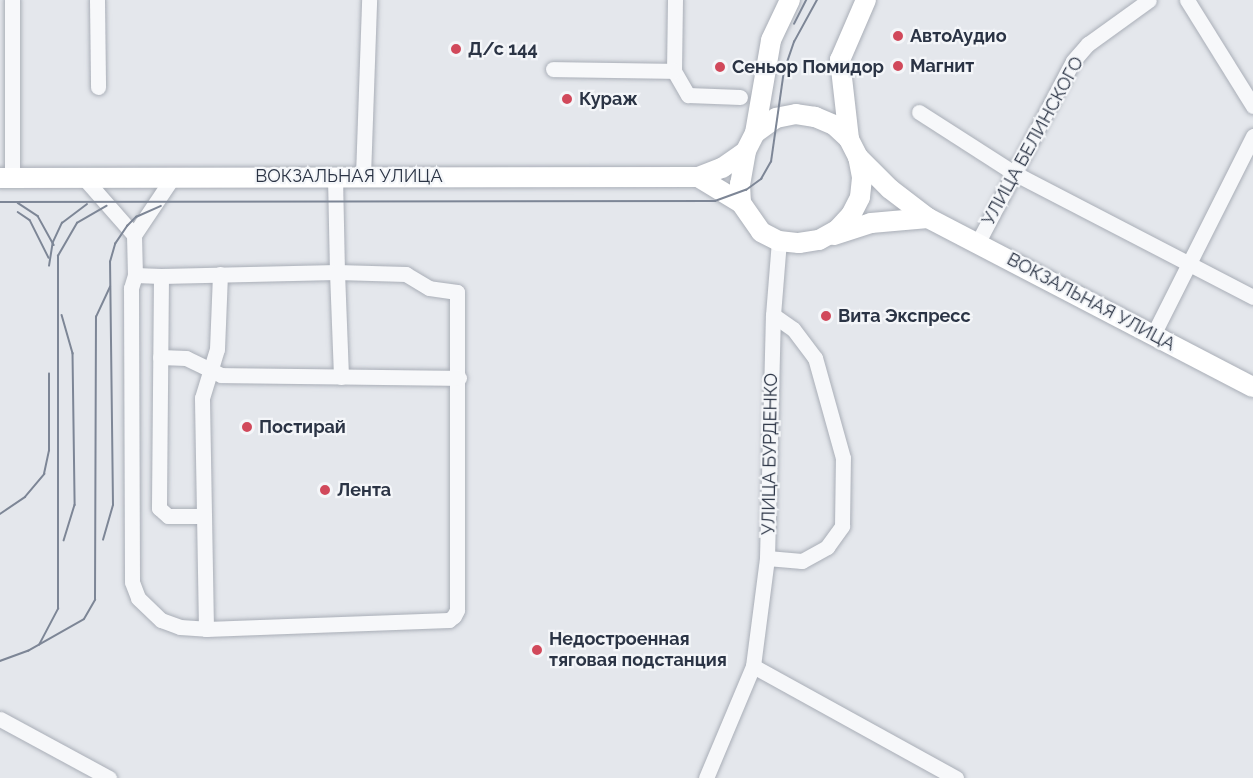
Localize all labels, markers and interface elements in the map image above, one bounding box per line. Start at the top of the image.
place label: АвтоАудио [910,25,1007,47]
marker: АвтоАудио [891,29,905,43]
place label: Д/с 144 [468,38,538,60]
marker: Д/с 144 [449,42,463,56]
street label: УЛИЦА БЕЛИНСКОГО [978,53,1088,229]
place label: Магнит [910,55,974,77]
place label: Сеньор Помидор [732,56,884,78]
marker: Магнит [891,59,905,73]
marker: Сеньор Помидор [713,60,727,74]
place label: Кураж [579,88,638,110]
marker: Кураж [560,92,574,106]
street label: ВОКЗАЛЬНАЯ УЛИЦА [255,165,443,187]
street label: ВОКЗАЛЬНАЯ УЛИЦА [1003,248,1179,356]
place label: Вита Экспресс [838,305,971,327]
marker: Вита Экспресс [819,309,833,323]
street label: УЛИЦА БУРДЕНКО [758,373,782,535]
place label: Постирай [259,416,346,438]
marker: Постирай [240,420,254,434]
place label: Лента [337,479,391,501]
marker: Лента [318,483,332,497]
place label: Недостроенная тяговая подстанция [549,629,727,672]
marker: Недостроенная тяговая подстанция [530,643,544,657]

